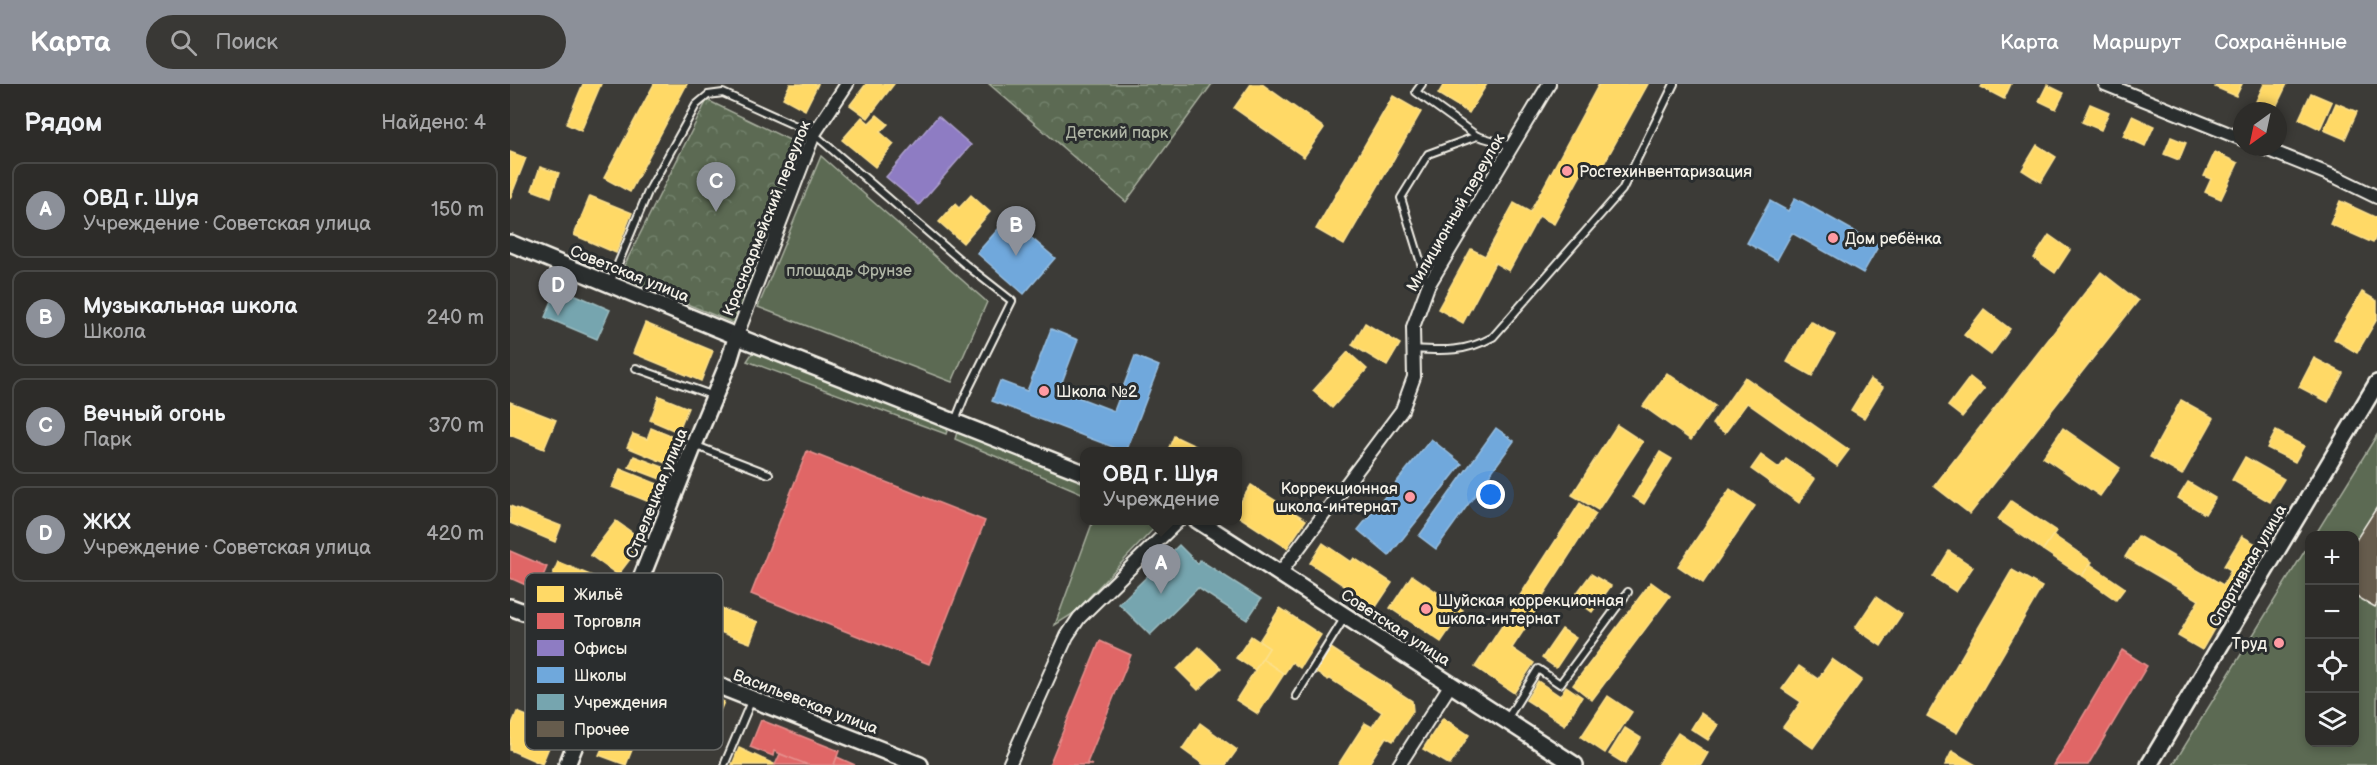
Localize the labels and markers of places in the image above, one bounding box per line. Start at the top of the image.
pin: C [696,162,736,212]
place label: Ростехинвентаризация [1579,163,1752,182]
marker: Ростехинвентаризация [1560,164,1574,178]
pin: B [996,206,1036,256]
place label: Дом ребёнка [1845,230,1942,249]
marker: Дом ребёнка [1826,231,1840,245]
pin: D [538,266,578,316]
place label: Школа №2 [1056,383,1138,402]
marker: Школа №2 [1037,384,1051,398]
place label: Коррекционная школа-интернат [1276,480,1399,517]
marker: Коррекционная школа-интернат [1403,490,1417,504]
pin: A [1142,544,1180,594]
place label: Шуйская коррекционная школа-интернат [1438,592,1624,629]
marker: Шуйская коррекционная школа-интернат [1419,602,1433,616]
place label: Труд [2232,635,2267,654]
marker: Труд [2272,636,2286,650]

